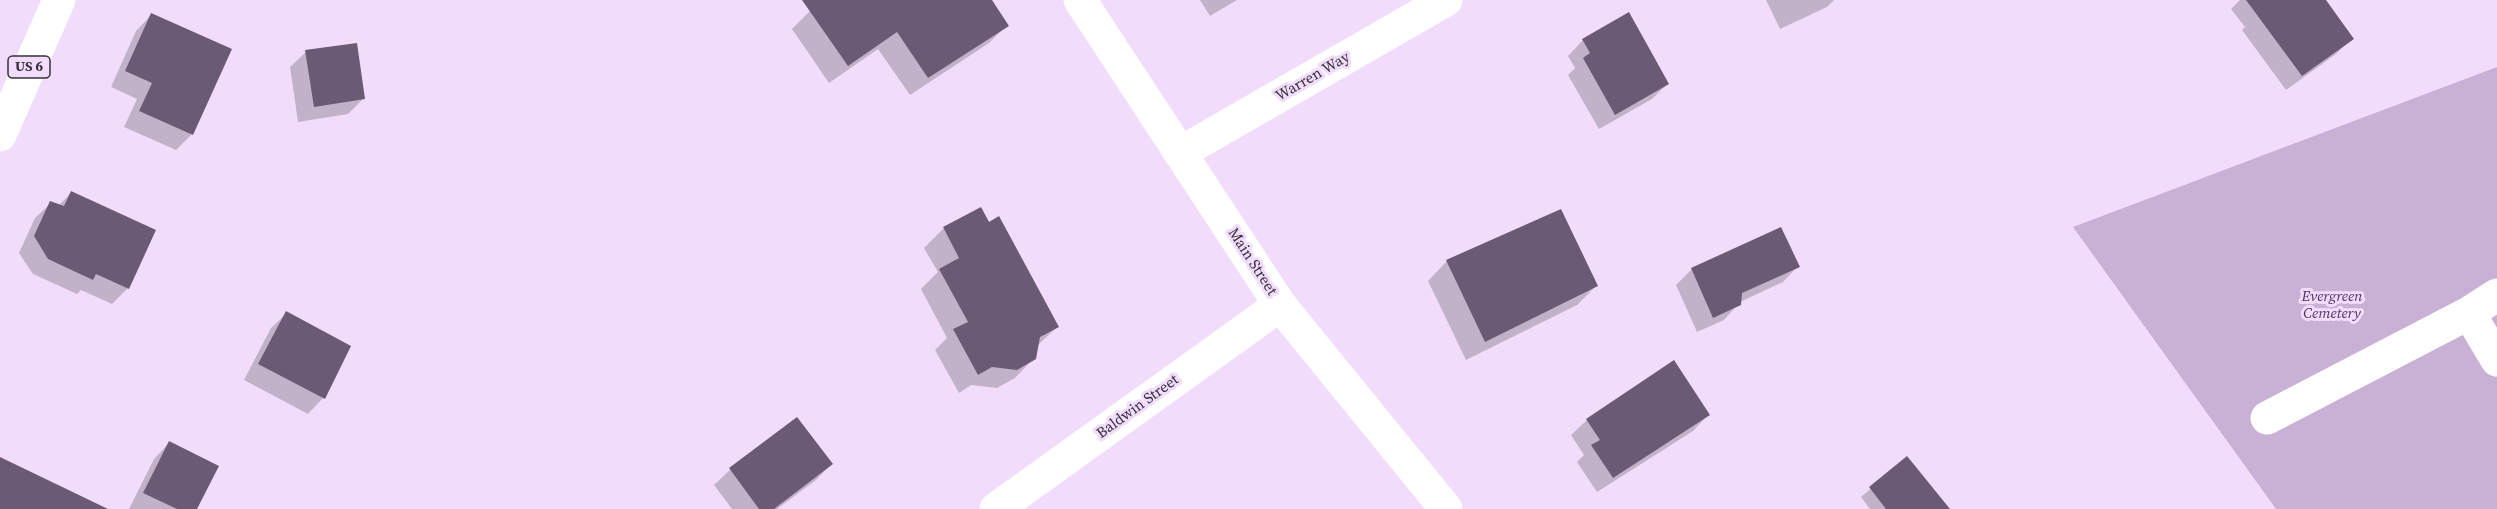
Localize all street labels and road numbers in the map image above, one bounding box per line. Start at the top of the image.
street label: Warren Way [1273,49,1353,105]
road number: US 6 [8,56,50,78]
street label: Main Street [1224,225,1280,299]
street label: Baldwin Street [1093,371,1183,443]

